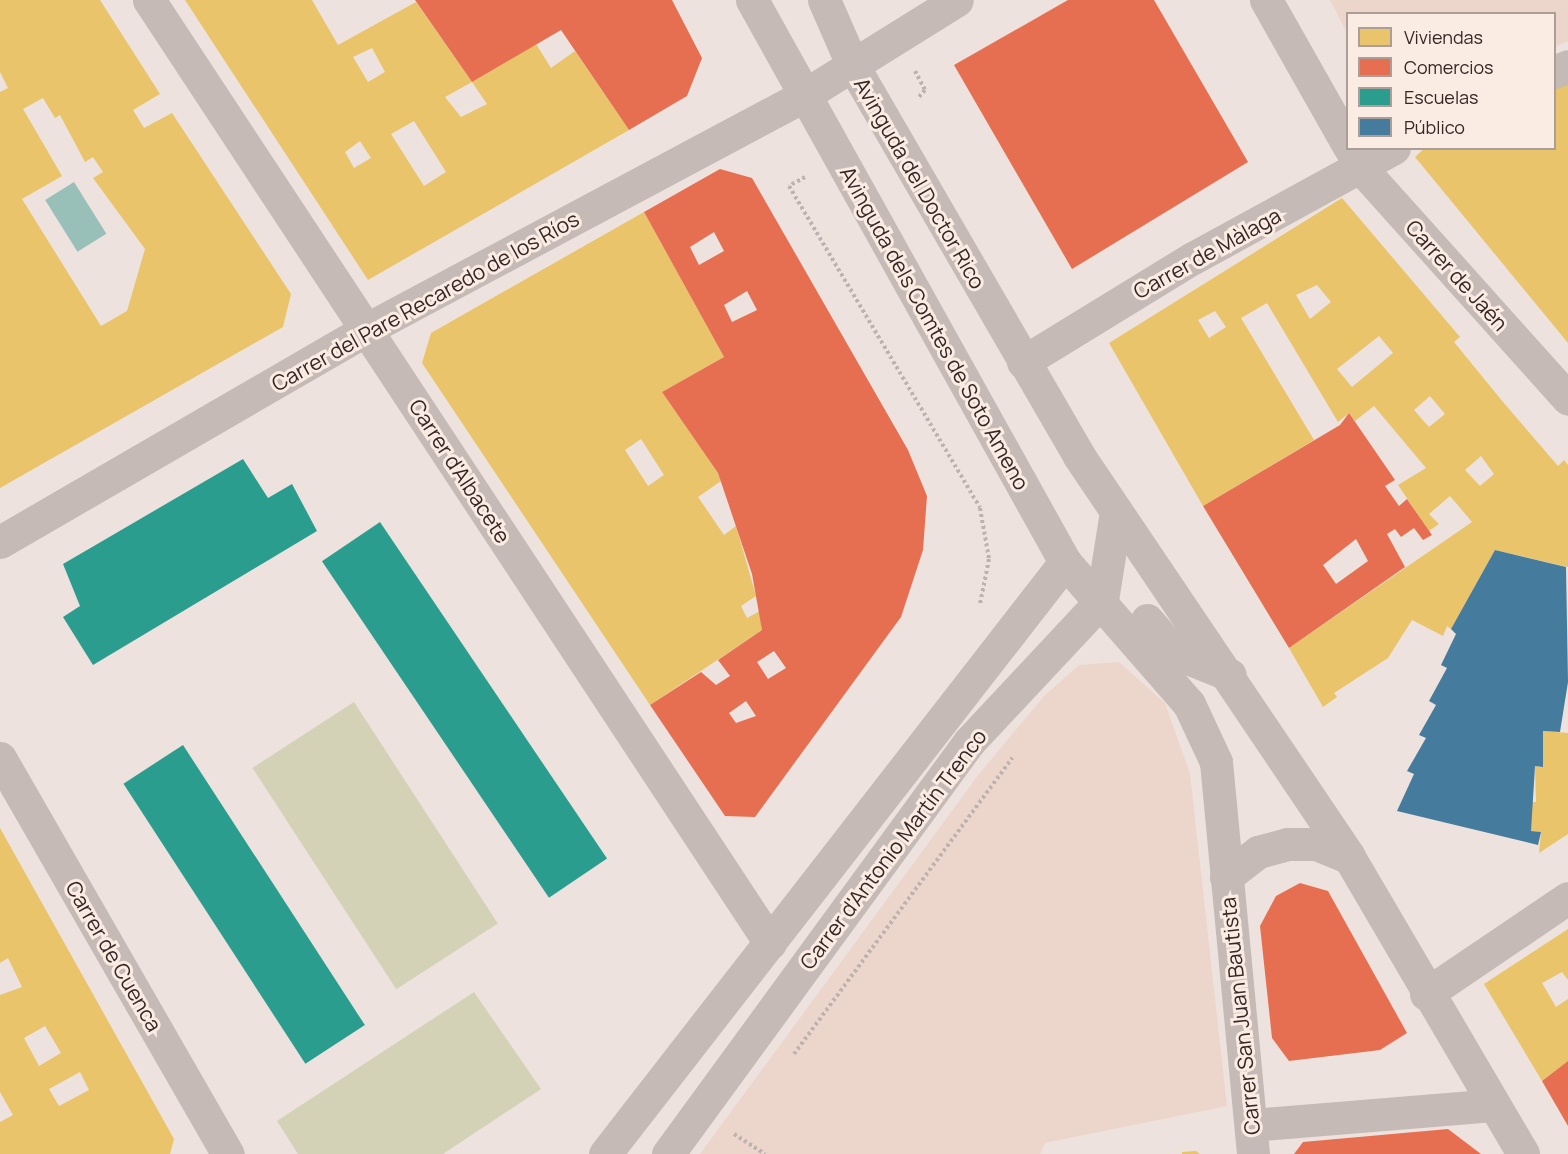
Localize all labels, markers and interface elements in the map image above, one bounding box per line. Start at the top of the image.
legend [1346,12,1556,150]
text: Viviendas [1404,25,1483,49]
text: Comercios [1404,55,1493,79]
street label: Avinguda del Doctor Rico [849,73,991,293]
text: Escuelas [1404,85,1479,109]
text: Público [1404,115,1465,139]
street label: Avinguda dels Comtes de Soto Ameno [835,162,1035,494]
street label: Carrer de Màlaga [1129,202,1285,304]
street label: Carrer del Pare Recaredo de los Ríos [267,206,583,396]
street label: Carrer de Jaén [1401,214,1513,336]
street label: Carrer d'Albacete [404,394,516,548]
street label: Carrer d'Antonio Martín Trenco [794,724,992,974]
street label: Carrer de Cuenca [61,876,167,1036]
street label: Carrer San Juan Bautista [1215,896,1265,1136]

